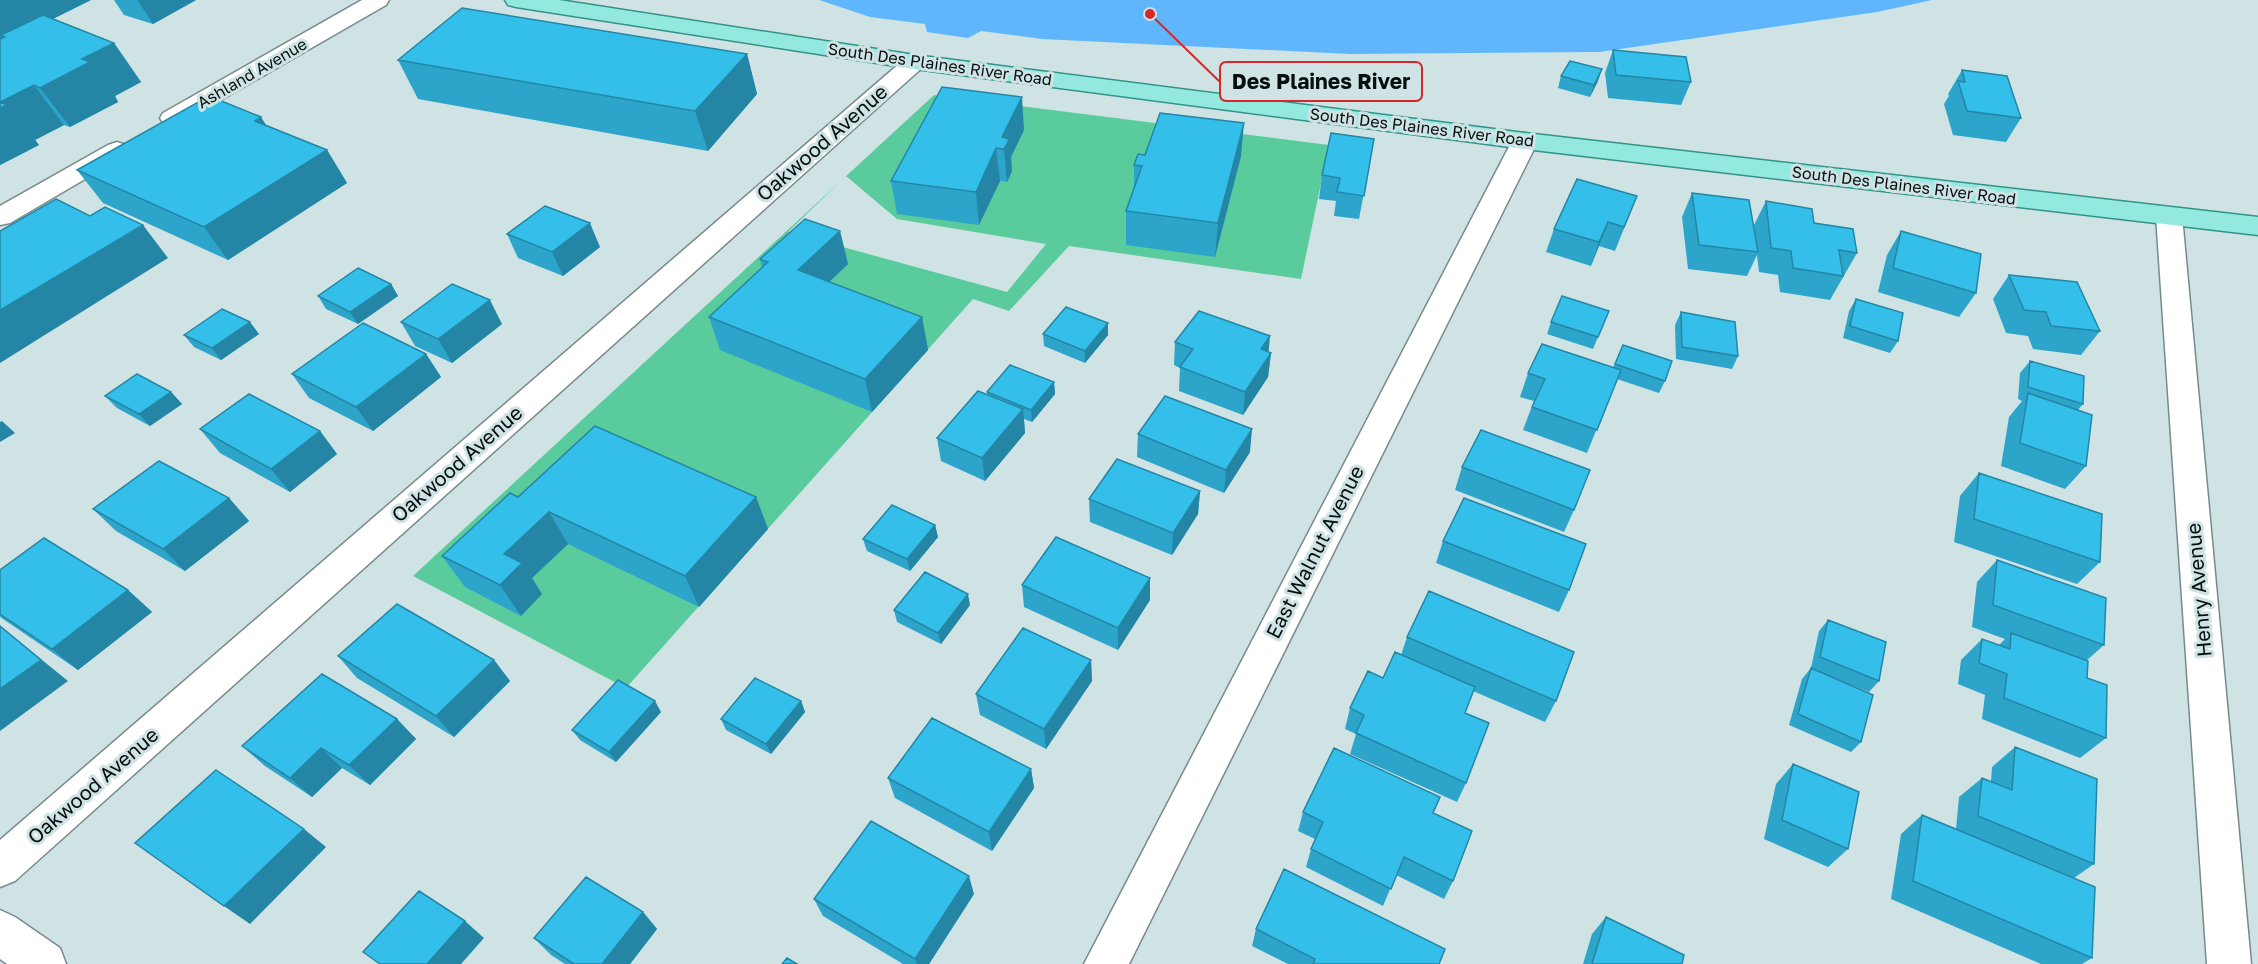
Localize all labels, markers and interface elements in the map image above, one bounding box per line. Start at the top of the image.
street label: Ashland Avenue [194,34,310,112]
street label: South Des Plaines River Road [827,38,1053,90]
callout: Des Plaines River [1220,62,1422,101]
text: Des Plaines River [1232,68,1410,94]
street label: Oakwood Avenue [751,79,892,206]
street label: South Des Plaines River Road [1309,103,1535,151]
street label: South Des Plaines River Road [1791,161,2017,209]
street label: Oakwood Avenue [386,400,527,527]
street label: East Walnut Avenue [1260,461,1368,642]
street label: Henry Avenue [2180,522,2216,658]
street label: Oakwood Avenue [22,722,163,849]

